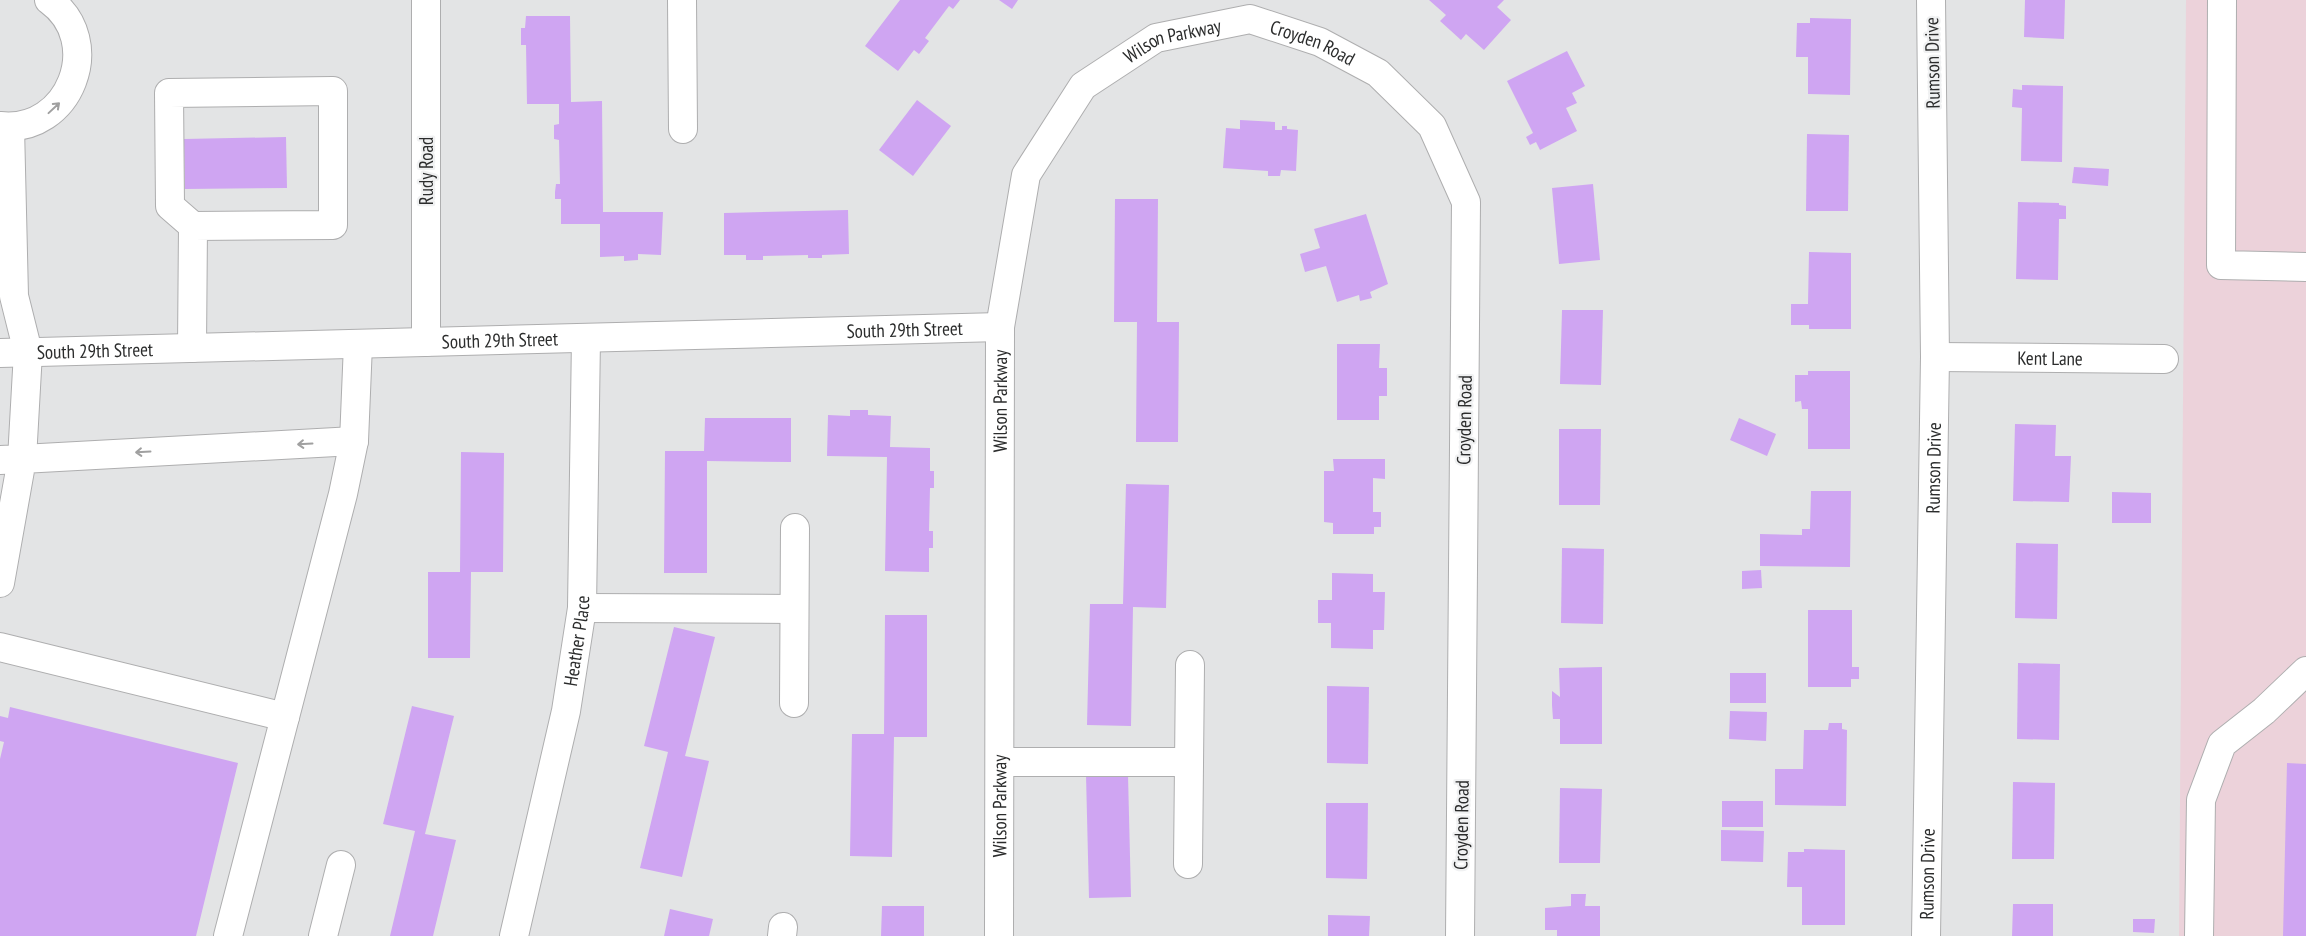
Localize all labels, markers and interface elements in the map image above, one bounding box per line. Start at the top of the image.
street label: Wilson Parkway [1119,13,1224,68]
street label: Croyden Road [1267,14,1359,71]
street label: Rumson Drive [1919,17,1945,109]
one-way arrow [47,102,60,114]
street label: Rudy Road [414,137,438,205]
street label: South 29th Street [846,316,964,343]
street label: South 29th Street [441,326,559,354]
street label: South 29th Street [36,337,154,364]
street label: Kent Lane [2017,346,2083,370]
street label: Wilson Parkway [988,349,1012,452]
street label: Croyden Road [1451,375,1477,465]
street label: Rumson Drive [1921,422,1946,514]
one-way arrow [297,439,313,448]
one-way arrow [135,448,151,457]
street label: Heather Place [558,595,594,688]
street label: Wilson Parkway [987,754,1011,857]
street label: Croyden Road [1448,780,1474,870]
street label: Rumson Drive [1914,828,1940,920]

